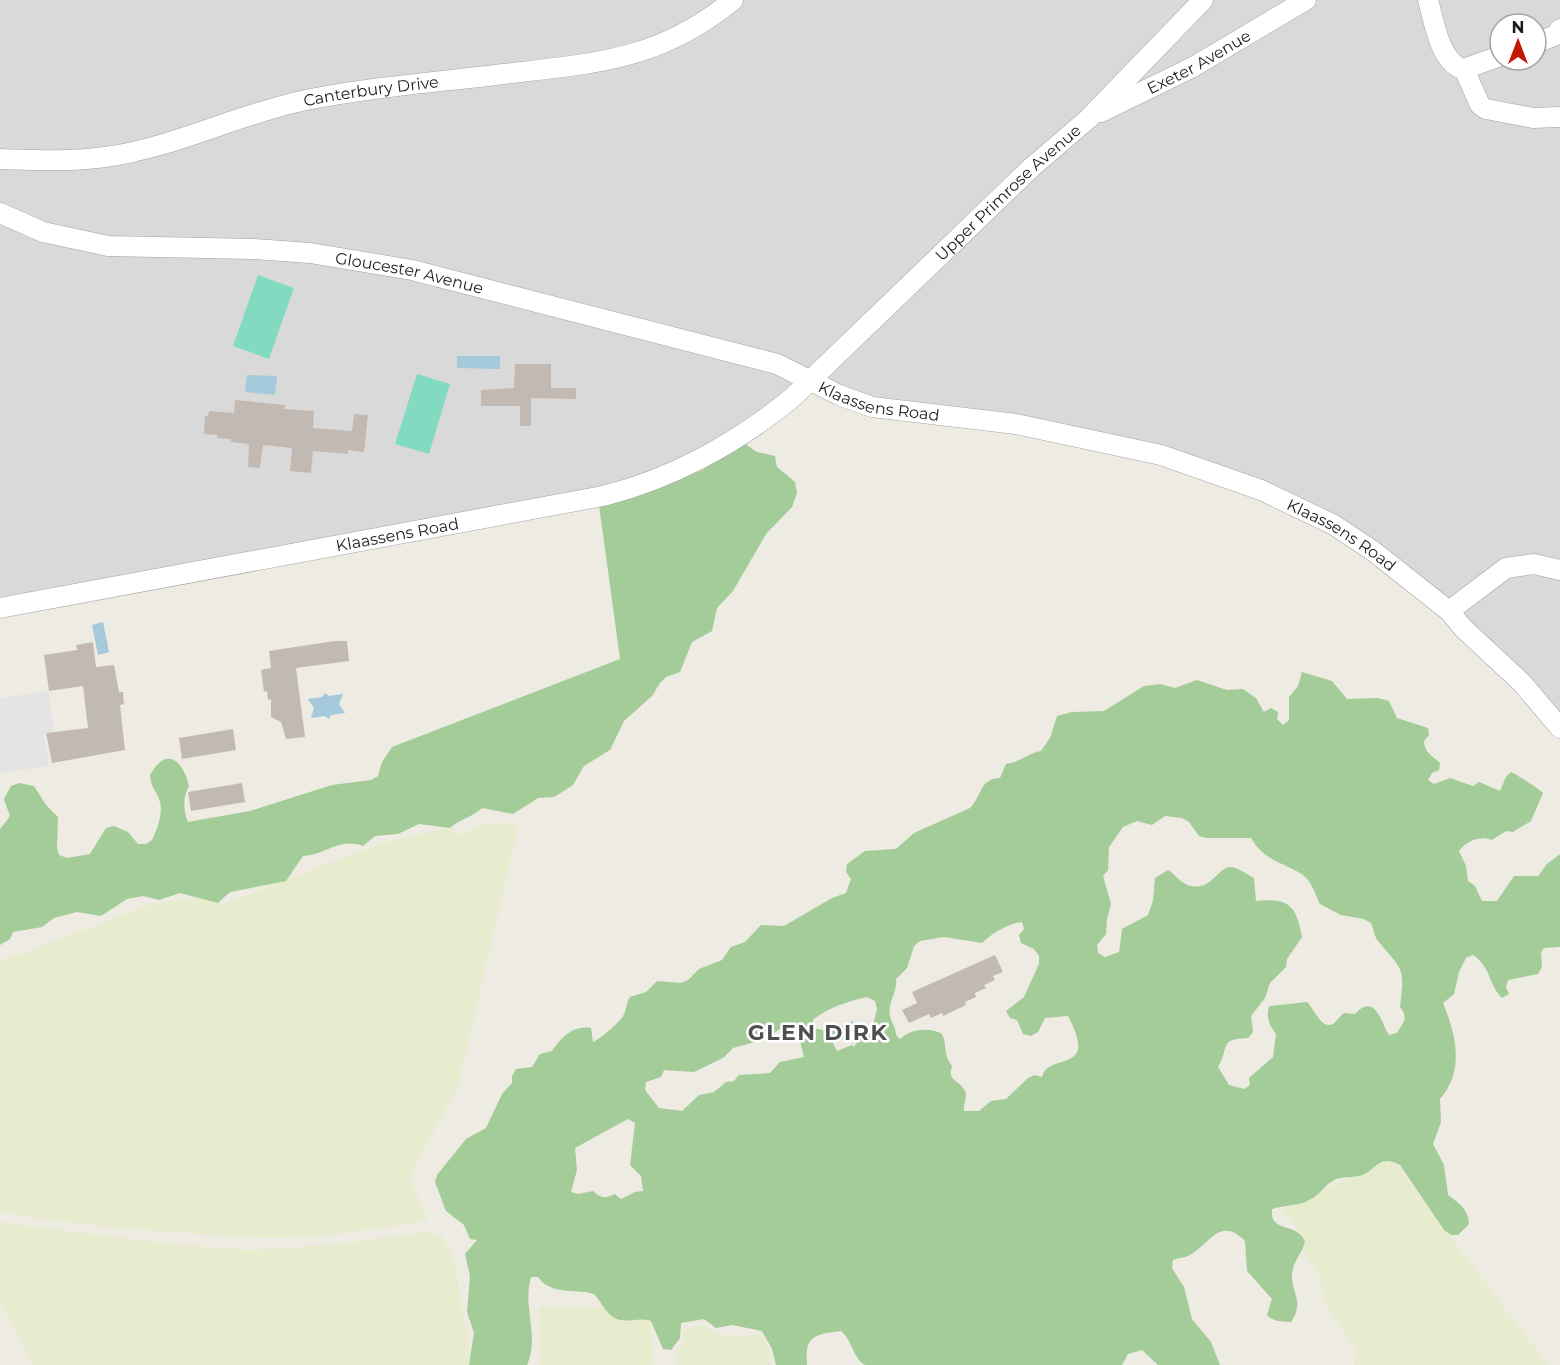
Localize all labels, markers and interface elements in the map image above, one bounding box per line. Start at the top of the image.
north arrow [1488,12,1548,72]
text: N [1512,18,1524,37]
street label: Exeter Avenue [1144,26,1254,98]
street label: Canterbury Drive [302,72,440,110]
street label: Upper Primrose Avenue [931,120,1084,265]
street label: Gloucester Avenue [334,248,485,297]
street label: Klaassens Road [815,377,941,424]
street label: Klaassens Road [1284,494,1400,575]
street label: Klaassens Road [334,514,460,555]
district label: GLEN DIRK [748,1019,888,1046]

